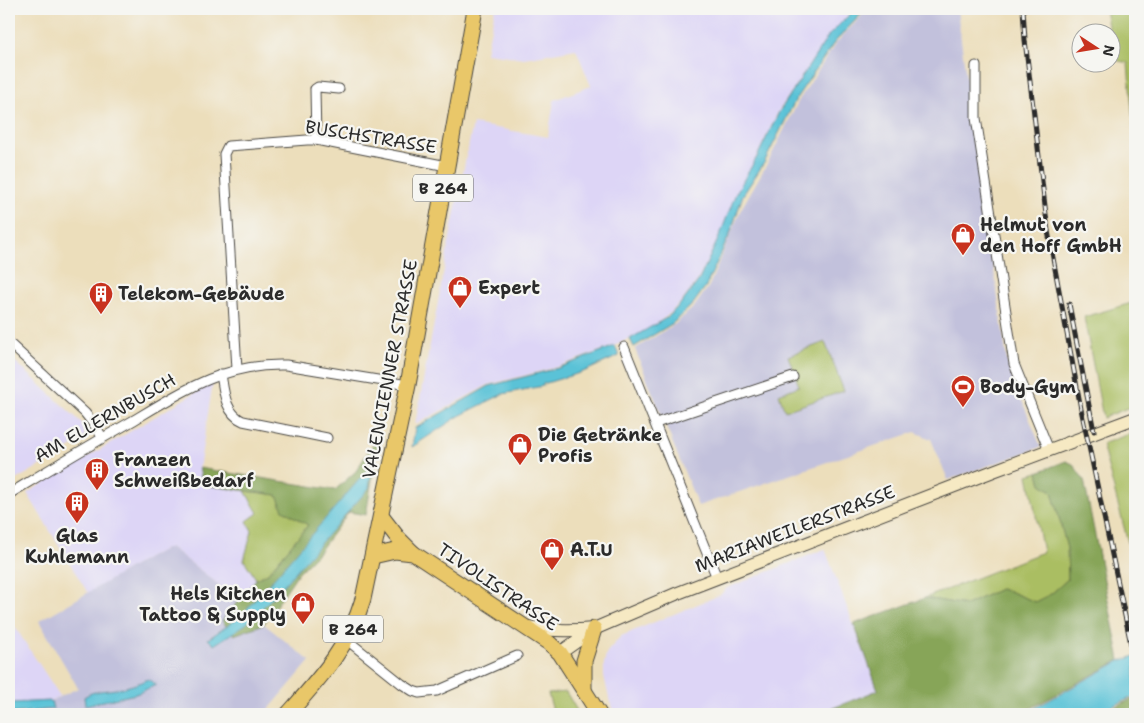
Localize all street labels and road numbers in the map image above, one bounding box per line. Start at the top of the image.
street label: BUSCHSTRASSE [303,115,439,159]
road number: B 264 [413,174,473,202]
street label: VALENCIENNER STRASSE [357,257,423,481]
street label: AM ELLERNBUSCH [30,368,180,468]
street label: MARIAWEILERSTRASSE [692,480,898,578]
street label: TIVOLISTRASSE [433,538,563,636]
road number: B 264 [323,616,383,642]

